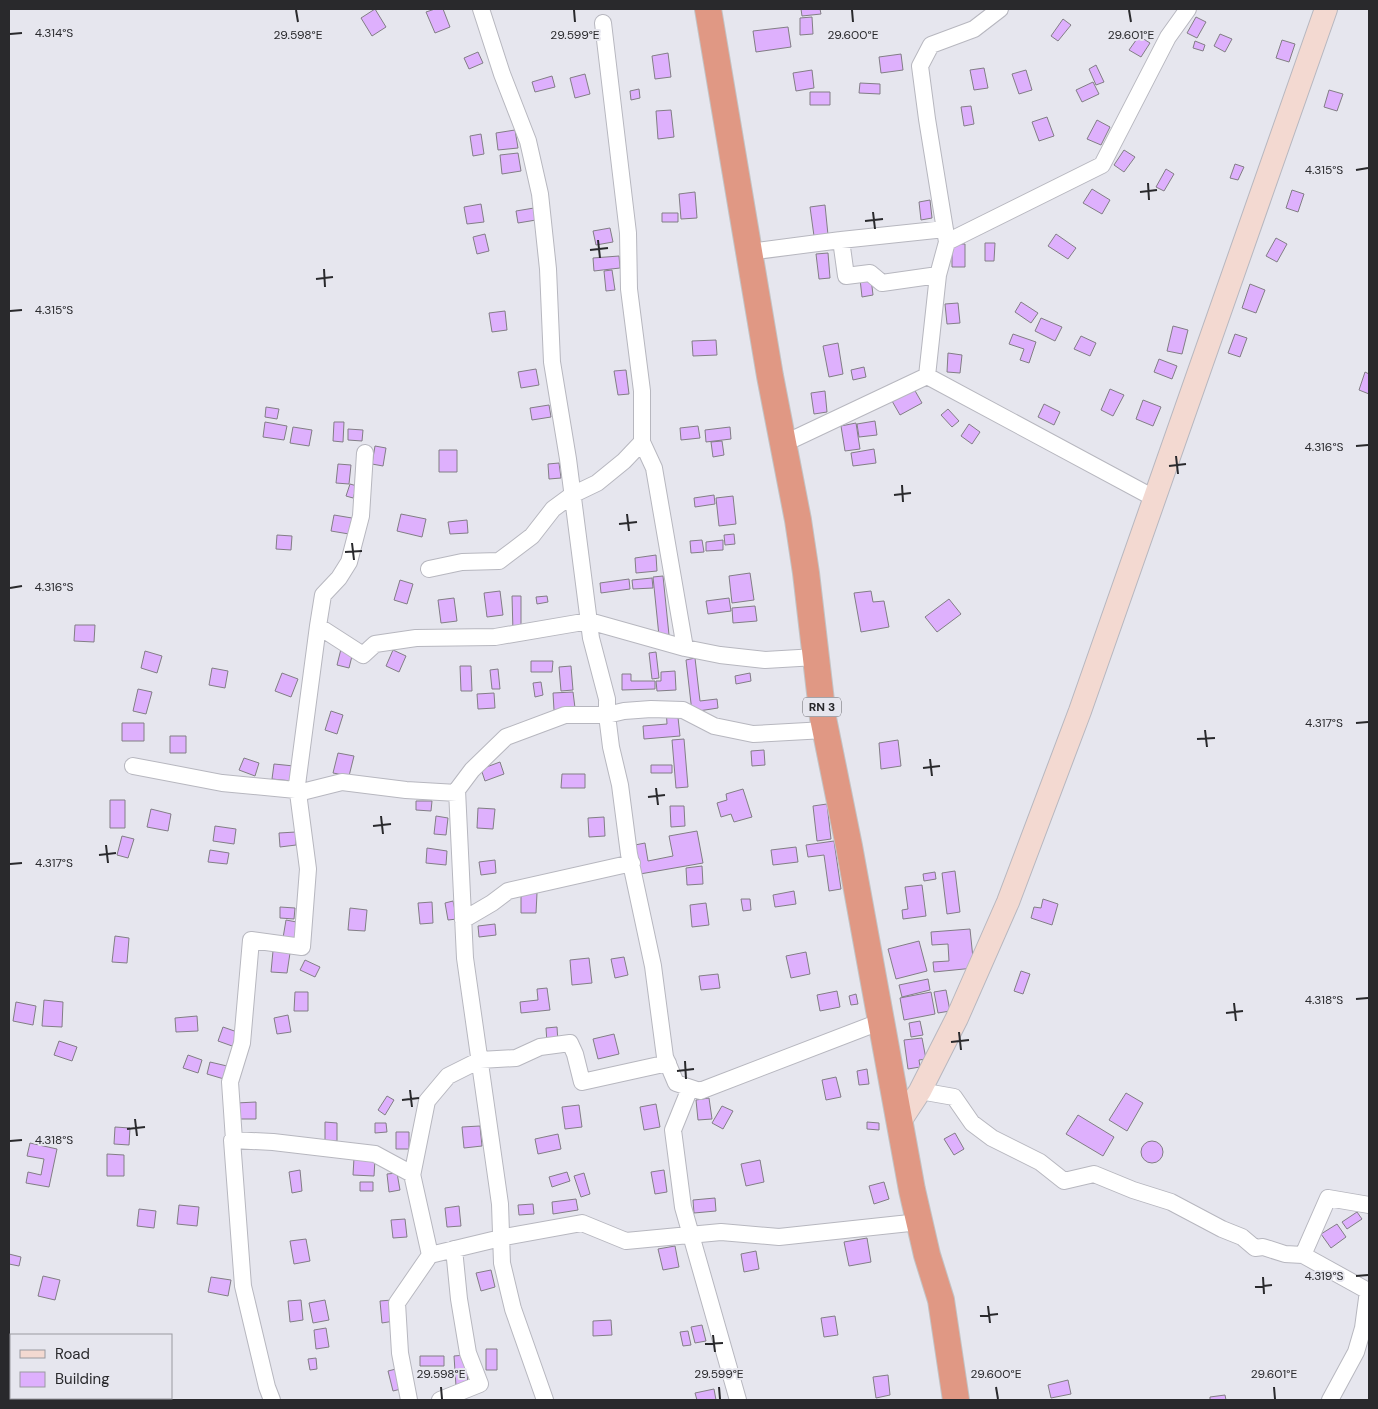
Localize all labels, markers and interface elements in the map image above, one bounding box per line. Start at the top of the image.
text: 4.314°S [35,25,73,41]
text: 29.598°E [274,27,323,43]
text: 29.599°E [550,27,600,43]
text: 29.600°E [828,27,879,43]
text: 29.601°E [1108,27,1154,43]
text: 4.315°S [1305,162,1343,178]
text: 4.315°S [35,302,73,318]
text: 4.316°S [1305,439,1343,455]
text: 4.316°S [35,579,73,595]
road number: RN 3 [803,698,841,716]
text: 4.317°S [1305,715,1343,731]
text: 4.317°S [35,855,73,871]
text: 4.318°S [1305,992,1343,1008]
text: 4.318°S [35,1132,73,1148]
text: 4.319°S [1305,1268,1343,1284]
legend [10,1334,172,1399]
text: Road [55,1344,90,1364]
text: 29.598°E [417,1366,466,1382]
text: 29.599°E [694,1366,744,1382]
text: 29.600°E [971,1366,1022,1382]
text: 29.601°E [1251,1366,1297,1382]
text: Building [55,1369,110,1389]

